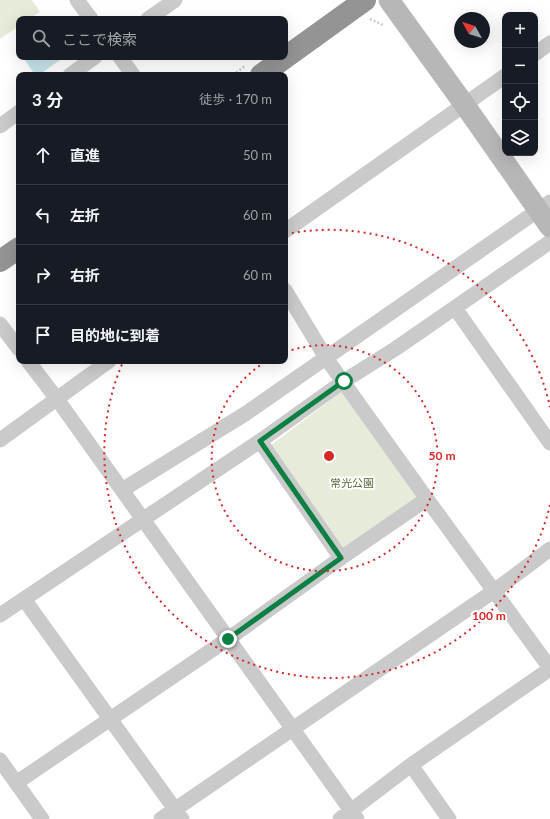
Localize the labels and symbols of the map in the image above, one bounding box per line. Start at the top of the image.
north arrow [454,12,490,48]
route start [335,372,353,390]
text: 50 m [429,448,455,463]
centre of rings [322,449,336,463]
park label: 常光公園 [330,476,374,489]
text: 100 m [472,608,506,623]
route end [219,630,237,648]

